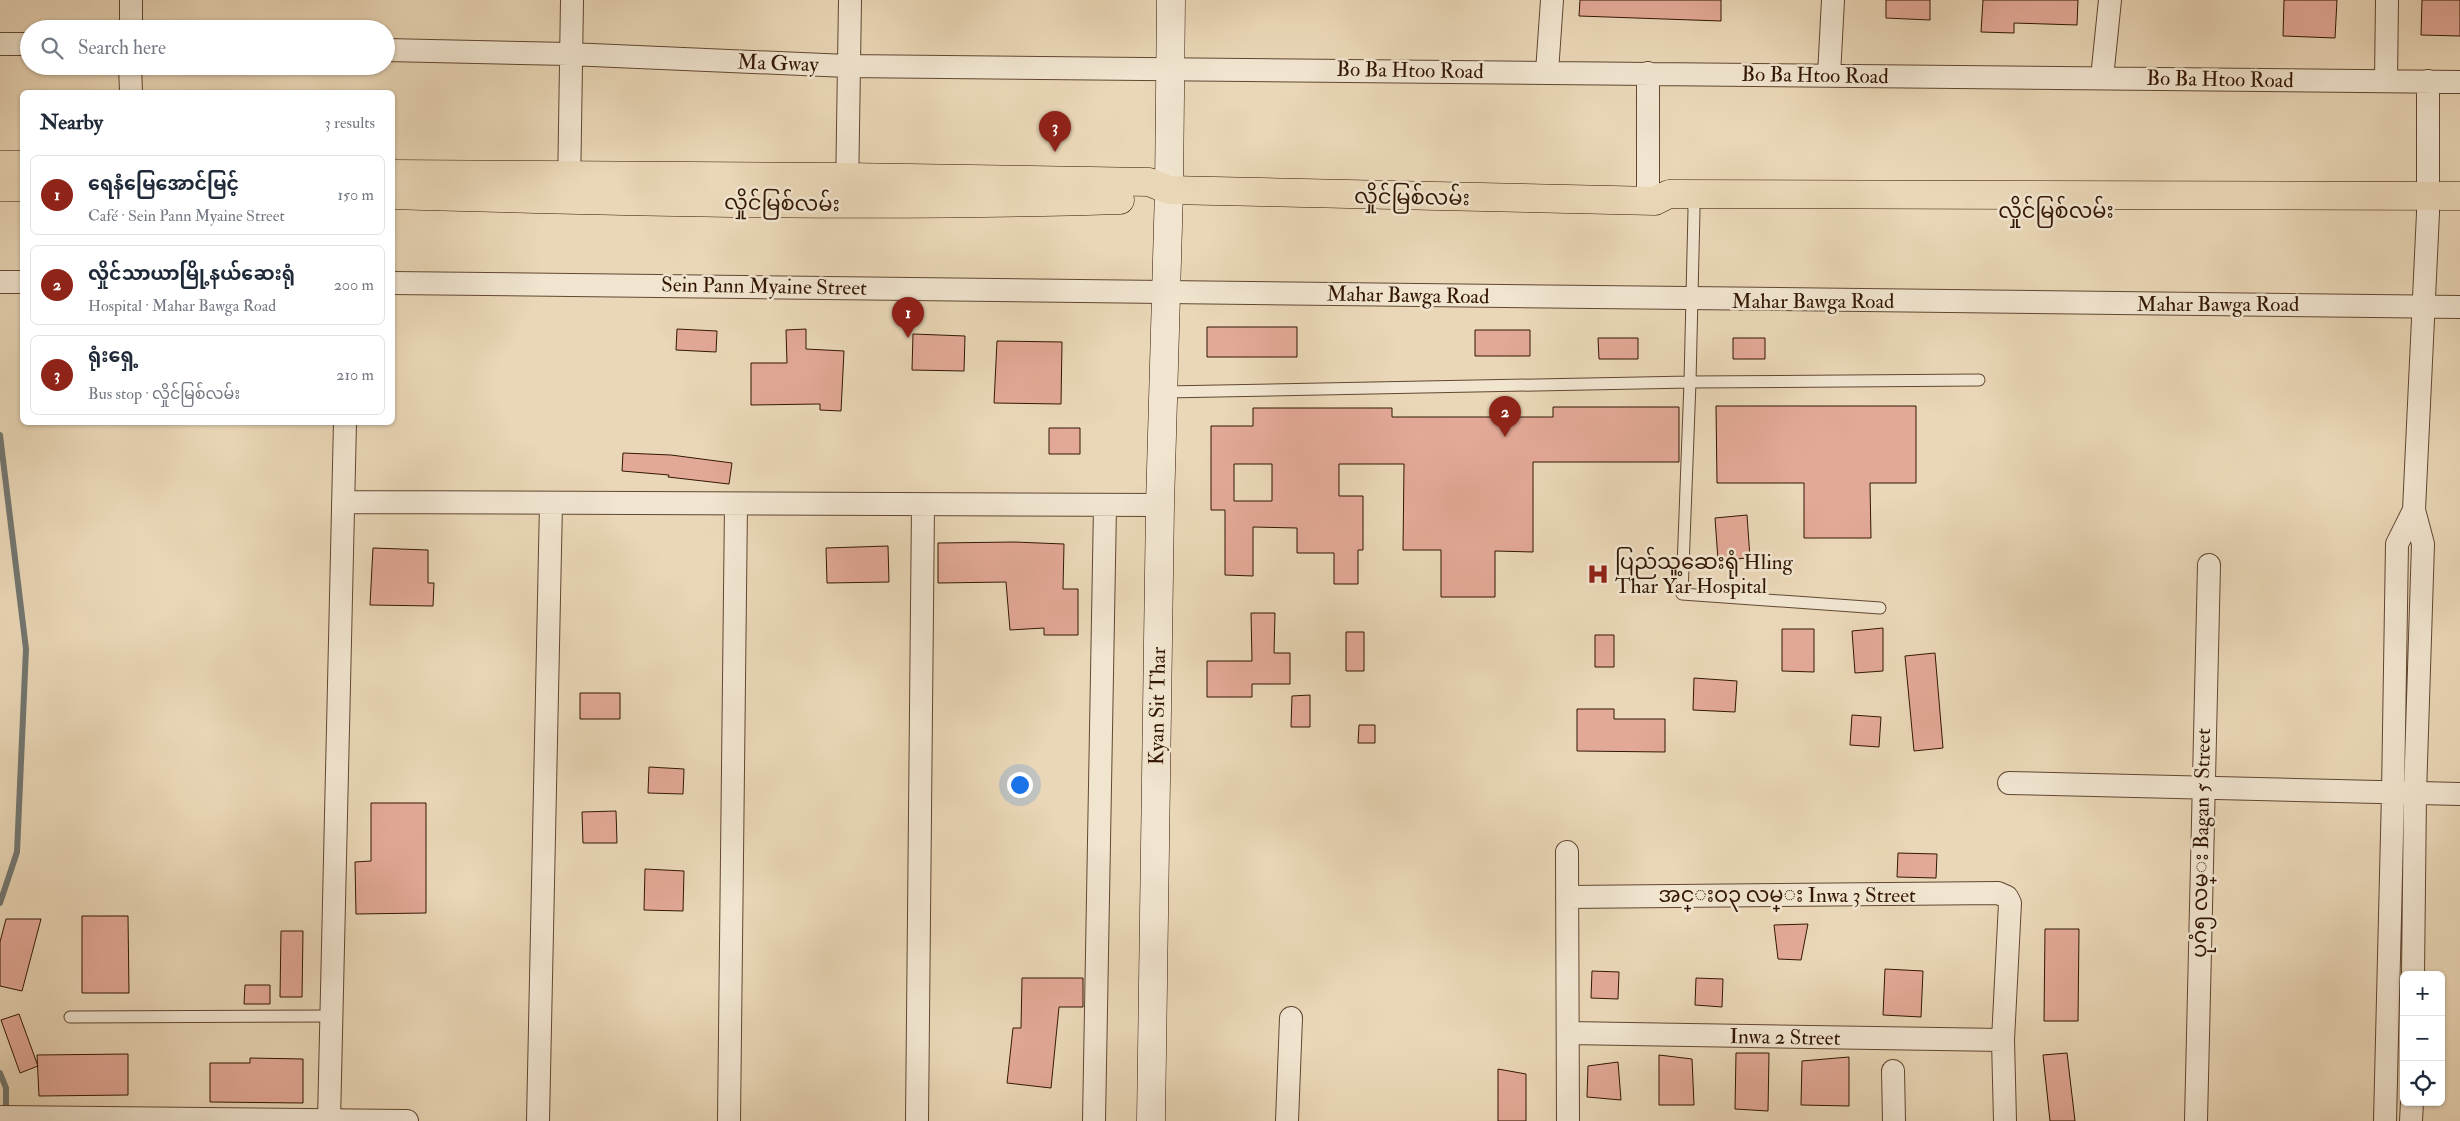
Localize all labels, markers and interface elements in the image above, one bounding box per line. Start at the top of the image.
search box [20,20,395,75]
icon: search [38,34,66,62]
text: Search here [78,36,166,60]
street label: Ma Gway [737,49,820,78]
street label: Bo Ba Htoo Road [1336,56,1485,85]
street label: Bo Ba Htoo Road [1741,61,1890,90]
street label: Bo Ba Htoo Road [2146,65,2295,94]
text: Nearby [40,109,103,136]
pin: 3 [1039,111,1071,152]
text: 3 results [324,113,375,133]
text: ရေနံမြေအောင်မြင့် [88,172,239,196]
street label: လှိုင်မြစ်လမ်း [1354,180,1470,215]
text: 1 [54,185,60,205]
text: 150 m [337,185,374,205]
street label: လှိုင်မြစ်လမ်း [724,186,840,221]
street label: လှိုင်မြစ်လမ်း [1998,195,2114,228]
text: Café · Sein Pann Myaine Street [88,206,285,226]
text: လှိုင်သာယာမြို့နယ်ဆေးရုံ [88,262,295,286]
street label: Sein Pann Myaine Street [661,271,867,302]
text: 2 [53,275,61,295]
text: 200 m [334,275,374,295]
street label: Mahar Bawga Road [1326,281,1490,310]
street label: Mahar Bawga Road [1732,288,1895,315]
street label: Mahar Bawga Road [2137,291,2300,318]
text: Hospital · Mahar Bawga Road [88,296,276,316]
pin: 1 [892,297,924,338]
text: ရုံးရှေ့ [88,344,139,368]
text: 3 [54,365,60,385]
text: 210 m [336,365,374,385]
text: Bus stop · လှိုင်မြစ်လမ်း [88,384,240,404]
pin: 2 [1489,396,1521,437]
place label: ပြည်သူ့ဆေးရုံ Hling Thar Yar Hospital [1615,546,1794,600]
hospital icon: ပြည်သူ့ဆေးရုံ Hling Thar Yar Hospital [1585,561,1611,587]
street label: Kyan Sit Thar [1143,646,1172,765]
street label: ပုဂံ၅ လမ္း Bagan 5 Street [2186,728,2220,958]
your location [1007,772,1033,798]
street label: အင္းဝ၃ လမ္း Inwa 3 Street [1658,882,1916,912]
map controls [2400,971,2445,1106]
button: + [2400,971,2445,1016]
button: − [2400,1016,2445,1061]
street label: Inwa 2 Street [1729,1023,1841,1052]
button: locate [2400,1061,2445,1106]

